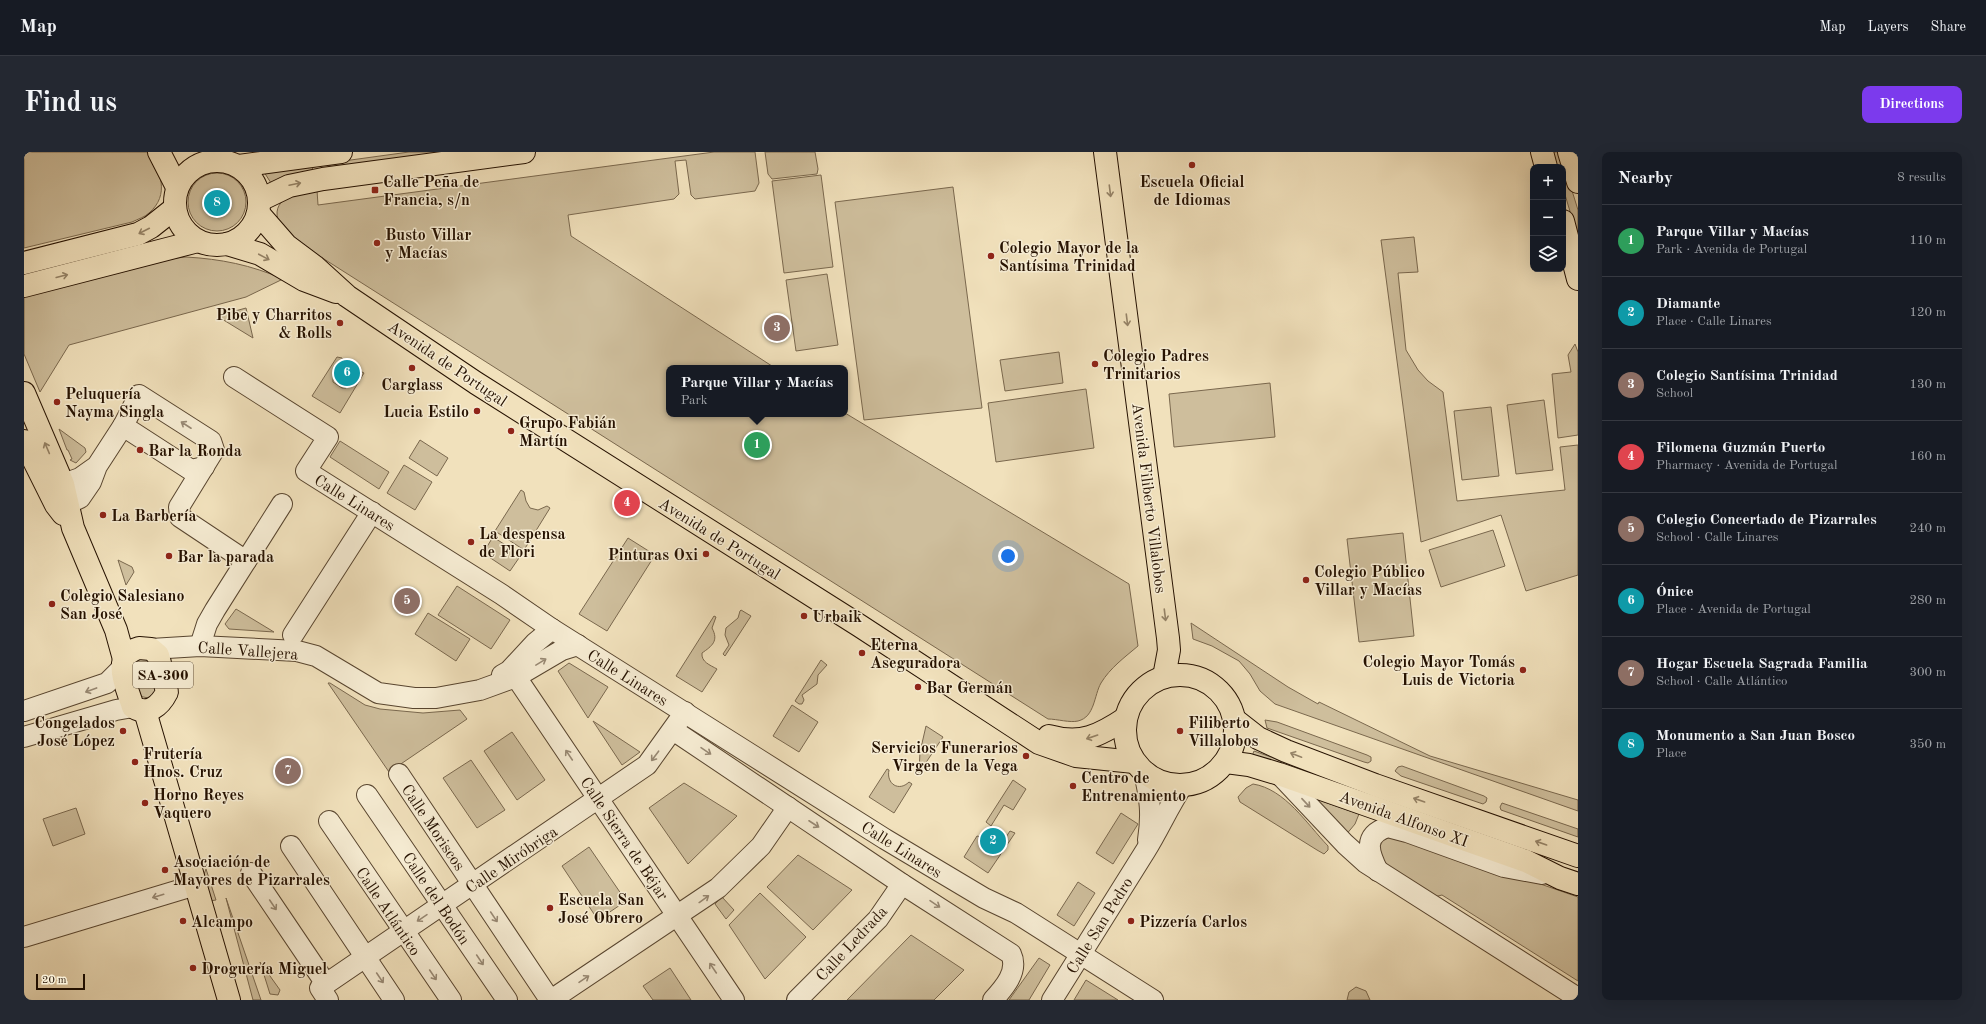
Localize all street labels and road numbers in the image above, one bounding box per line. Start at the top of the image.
street label: Avenida de Portugal [384,319,509,410]
street label: Avenida Filiberto Villalobos [1128,402,1168,594]
street label: Calle Linares [311,473,397,535]
street label: Avenida de Portugal [655,496,782,584]
street label: Calle Vallejera [197,640,299,664]
street label: Calle Linares [584,648,670,710]
road number: SA-300 [133,662,193,688]
street label: Calle Sierra de Béjar [576,775,671,904]
street label: Calle Moriscos [398,782,467,874]
street label: Avenida Alfonso XI [1337,789,1470,851]
street label: Calle Linares [858,820,944,882]
street label: Calle Miróbriga [463,824,561,897]
street label: Calle del Bodón [399,850,472,948]
street label: Calle Atlántico [352,865,423,959]
street label: Calle San Pedro [1065,875,1137,977]
street label: Calle Ledrada [814,904,891,985]

